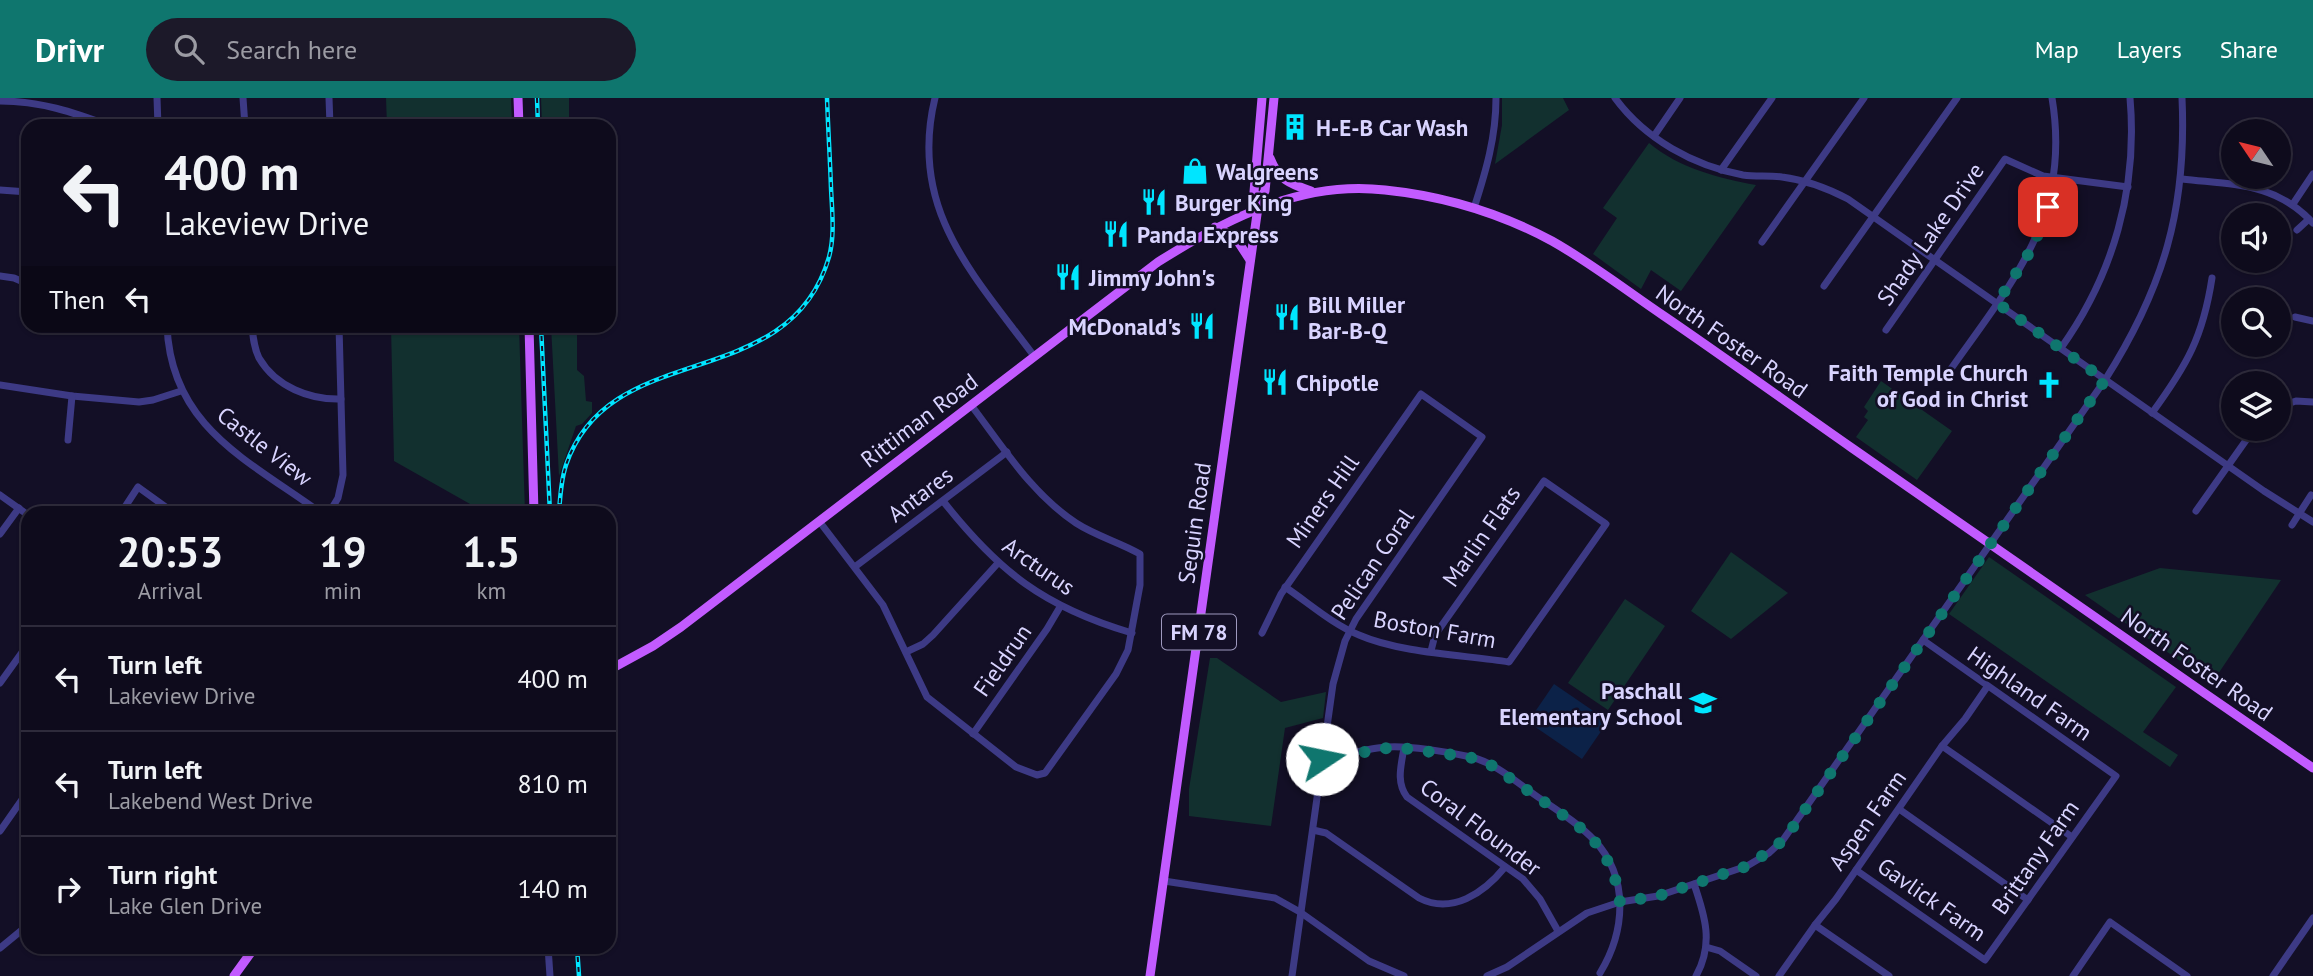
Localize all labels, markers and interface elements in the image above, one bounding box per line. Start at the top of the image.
search box [146,18,636,81]
text: Drivr [35,28,104,71]
icon: search [170,30,208,68]
text: Search here [226,33,357,66]
text: Map [2035,34,2079,65]
text: Layers [2117,34,2182,65]
text: Share [2220,34,2278,65]
building icon: H-E-B Car Wash [1280,112,1310,142]
place label: H-E-B Car Wash [1316,113,1468,142]
north arrow [2221,119,2291,189]
map controls [2221,119,2291,441]
text: 400 m [164,140,299,204]
icon: left [49,147,140,238]
shop icon: Walgreens [1180,156,1210,186]
place label: Walgreens [1216,157,1319,186]
street label: Shady Lake Drive [1870,157,1990,311]
pin [2018,177,2078,237]
restaurant icon: Burger King [1139,187,1169,217]
place label: Burger King [1175,188,1292,217]
icon: arrive [2029,188,2067,226]
text: Lakeview Drive [164,202,369,244]
button: sound [2221,203,2291,273]
restaurant icon: Panda Express [1101,219,1131,249]
place label: Panda Express [1137,220,1279,249]
restaurant icon: Jimmy John's [1053,262,1083,292]
place label: Jimmy John's [1088,263,1215,292]
street label: North Foster Road [1651,278,1813,404]
icon: left [119,280,157,318]
text: Then [49,283,105,316]
button: search [2221,287,2291,357]
place label: Bill Miller Bar-B-Q [1308,290,1406,345]
restaurant icon: Bill Miller Bar-B-Q [1272,302,1302,332]
restaurant icon: McDonald's [1187,311,1217,341]
place label: McDonald's [1068,312,1181,341]
place label: Faith Temple Church of God in Christ [1828,358,2028,413]
street label: Rittiman Road [855,367,983,473]
restaurant icon: Chipotle [1260,367,1290,397]
place label: Chipotle [1296,368,1379,397]
church icon: Faith Temple Church of God in Christ [2034,370,2064,400]
button: layers [2221,371,2291,441]
street label: Castle View [212,400,319,492]
street label: Miners Hill [1279,448,1365,553]
street label: Antares [882,460,958,528]
street label: Seguin Road [1171,461,1217,585]
street label: Marlin Flats [1436,480,1526,592]
street label: Pelican Coral [1324,503,1420,625]
text: 20:53 [117,524,223,579]
text: 19 [319,524,367,579]
text: 1.5 [462,524,520,579]
street label: Arcturus [997,531,1081,601]
text: Arrival [138,576,202,605]
text: min [324,576,362,605]
text: km [476,576,506,605]
street label: North Foster Road [2116,601,2278,727]
street label: Boston Farm [1372,604,1498,654]
road number: FM 78 [1162,614,1236,650]
street label: Fieldrun [967,618,1037,702]
street label: Highland Farm [1962,639,2098,747]
text: Turn left [108,648,202,681]
icon: left [49,660,87,698]
text: 400 m [517,662,588,695]
place label: Paschall Elementary School [1499,676,1682,731]
text: Lakeview Drive [108,681,255,710]
school or university icon: Paschall Elementary School [1688,688,1718,718]
position arrow [1285,722,1359,796]
text: Turn left [108,753,202,786]
street label: Aspen Farm [1822,764,1912,876]
icon: left [49,765,87,803]
text: 810 m [517,767,588,800]
street label: Coral Flounder [1415,772,1548,882]
text: Lakebend West Drive [108,786,313,815]
street label: Brittany Farm [1985,794,2085,920]
street label: Gavlick Farm [1872,851,1992,947]
text: Turn right [108,858,217,891]
icon: right [49,870,87,908]
text: 140 m [517,872,588,905]
text: Lake Glen Drive [108,891,262,920]

